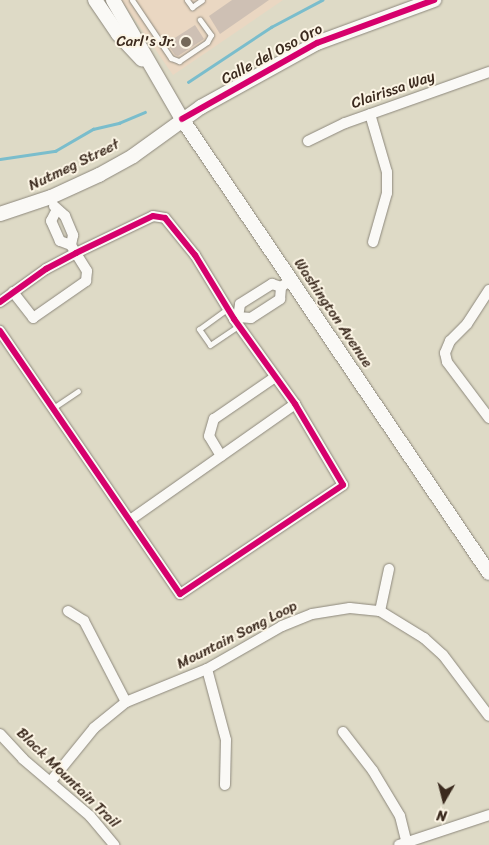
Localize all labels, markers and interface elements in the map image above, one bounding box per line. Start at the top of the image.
street label: Calle del Oso Oro [218,20,326,88]
place label: Carl's Jr. [116,33,176,51]
marker: Carl's Jr. [180,36,192,48]
street label: Clairissa Way [349,67,437,113]
street label: Nutmeg Street [25,135,123,195]
street label: Washington Avenue [290,255,376,371]
street label: Mountain Song Loop [174,597,300,673]
street label: Black Mountain Trail [13,724,123,832]
north arrow [419,775,469,825]
text: N [435,802,448,828]

